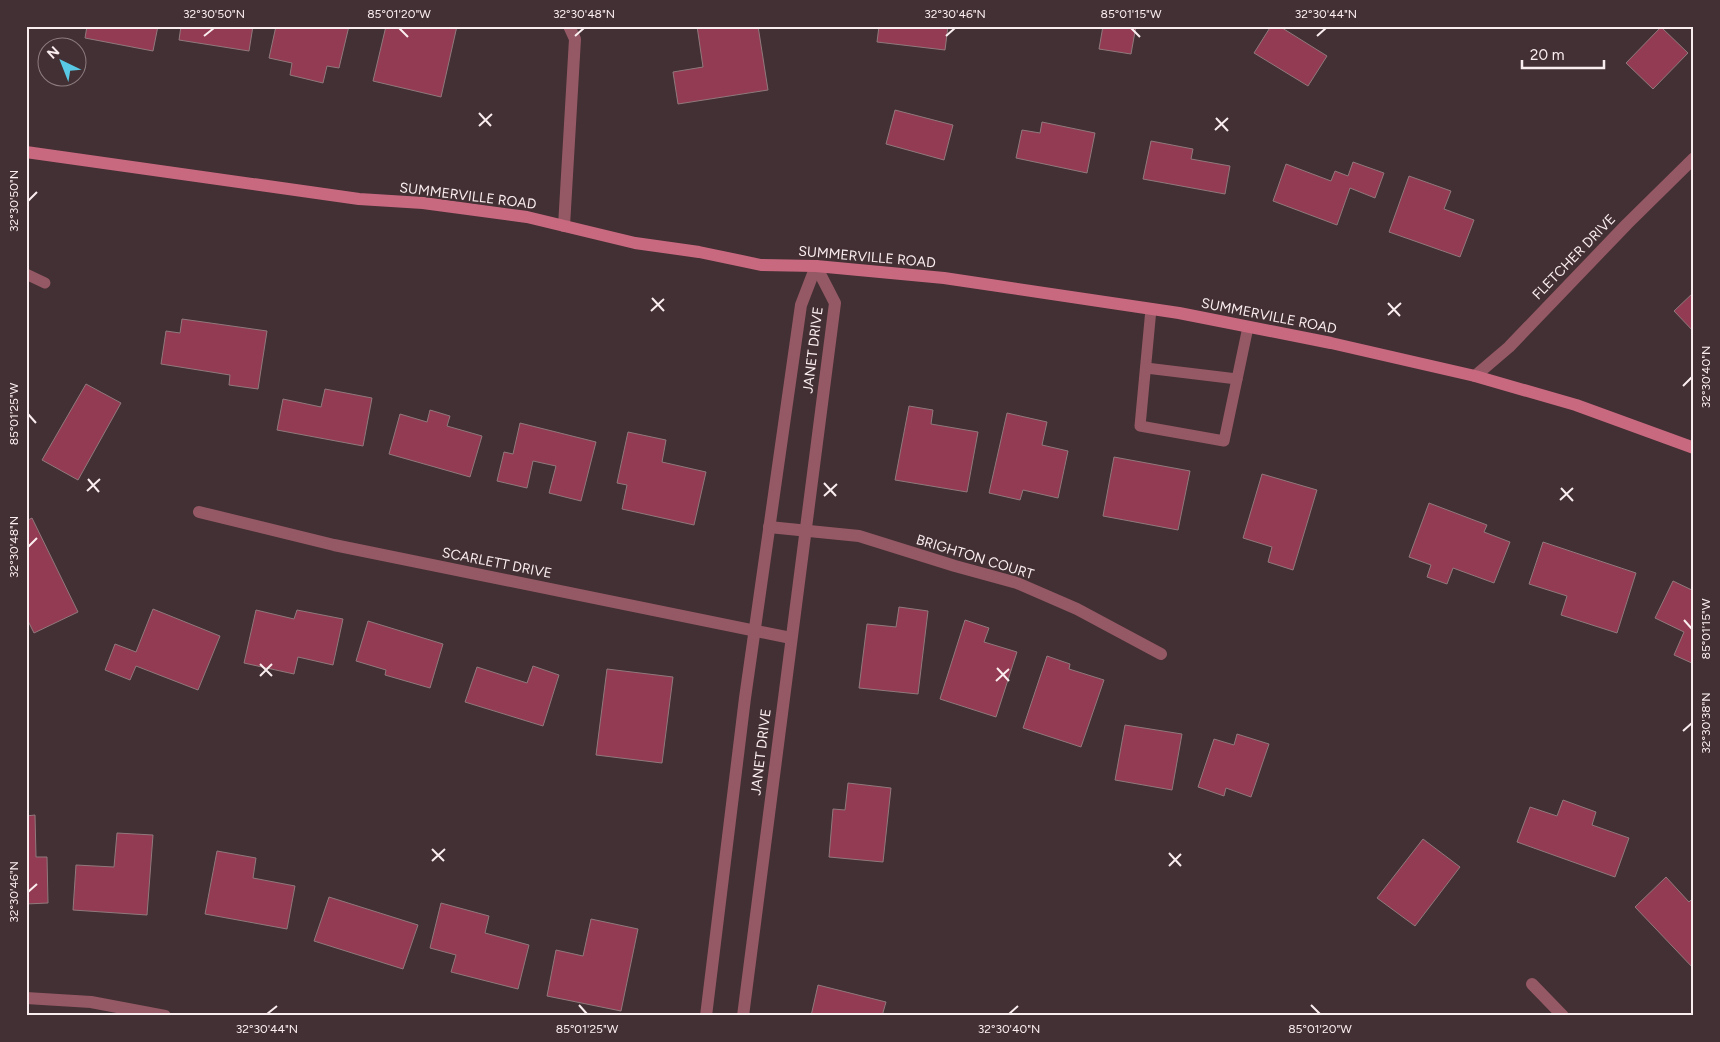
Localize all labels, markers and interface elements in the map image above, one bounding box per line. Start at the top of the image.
text: 32°30'50"N [183,7,245,21]
text: 85°01'20"W [367,7,431,21]
text: 32°30'48"N [553,7,615,21]
text: 32°30'46"N [924,7,986,21]
text: 85°01'15"W [1101,7,1162,21]
text: 32°30'44"N [1295,7,1357,21]
north arrow [38,38,88,88]
scale bar [1522,38,1605,70]
text: N [44,43,63,63]
text: 20 m [1530,46,1564,64]
text: 32°30'50"N [7,170,21,232]
street label: SUMMERVILLE ROAD [399,179,537,213]
street label: FLETCHER DRIVE [1529,211,1619,303]
street label: SUMMERVILLE ROAD [798,243,936,271]
street label: SUMMERVILLE ROAD [1200,295,1338,337]
street label: JANET DRIVE [799,306,827,394]
text: 32°30'40"N [1699,346,1713,408]
text: 85°01'25"W [7,382,21,445]
text: 32°30'48"N [7,516,21,578]
street label: BRIGHTON COURT [914,531,1036,583]
street label: SCARLETT DRIVE [441,544,553,582]
text: 85°01'15"W [1699,598,1713,659]
text: 32°30'38"N [1699,692,1713,754]
street label: JANET DRIVE [747,708,775,796]
text: 32°30'46"N [7,861,21,923]
text: 32°30'44"N [236,1022,298,1036]
text: 85°01'25"W [556,1022,619,1036]
text: 32°30'40"N [978,1022,1040,1036]
text: 85°01'20"W [1288,1022,1352,1036]

